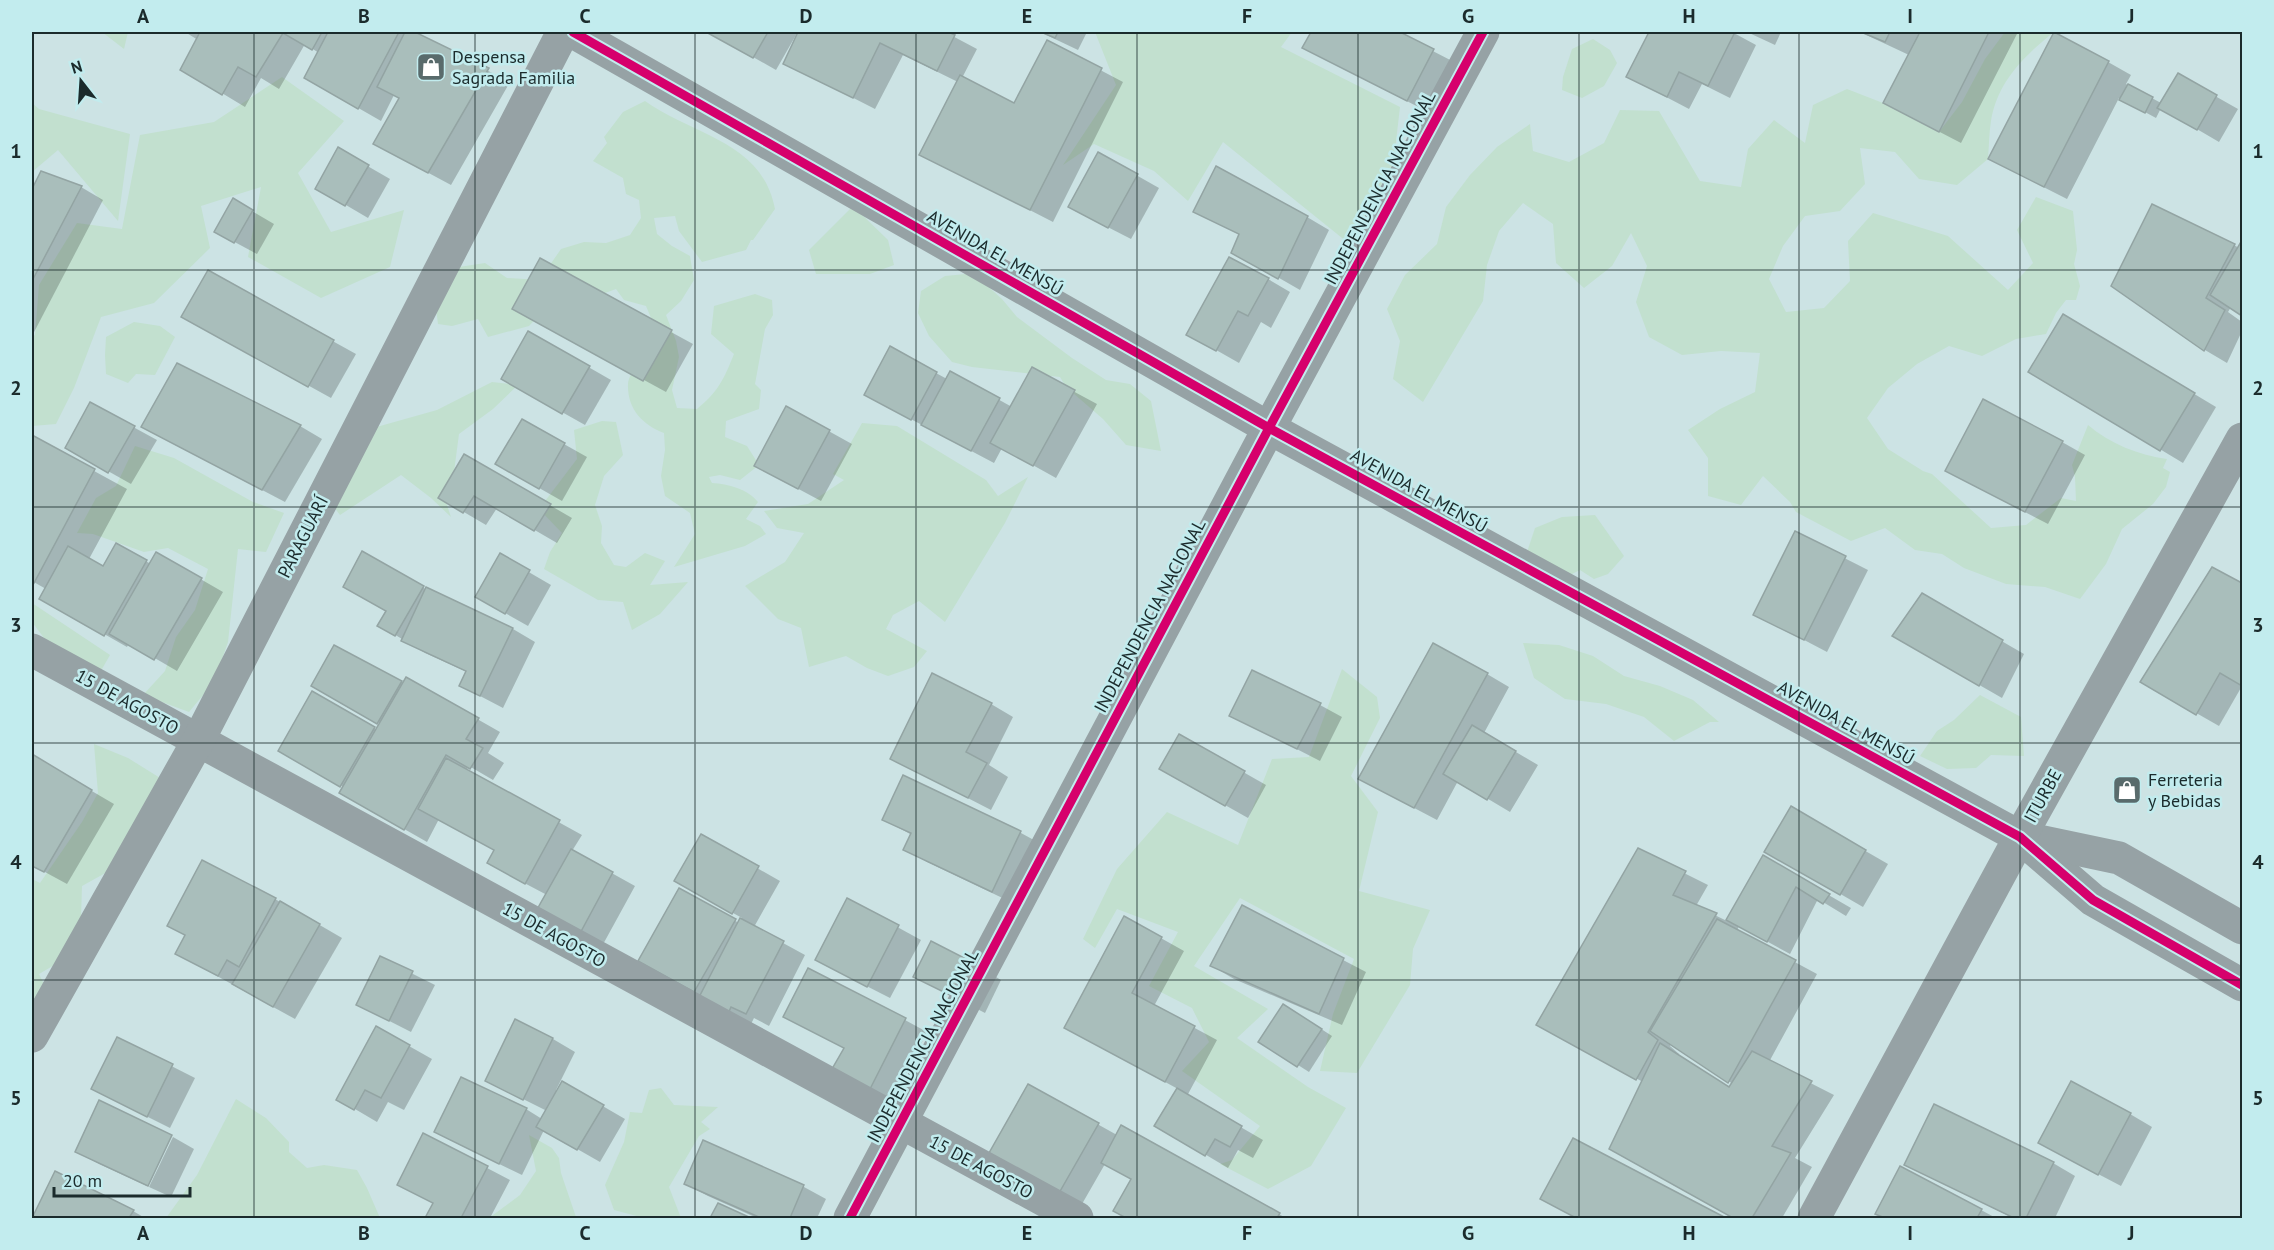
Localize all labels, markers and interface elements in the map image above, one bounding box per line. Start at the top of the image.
text: A [137,3,150,29]
text: B [358,3,370,29]
text: C [579,3,591,29]
text: D [800,3,813,29]
text: E [1022,3,1032,29]
text: F [1242,3,1252,29]
text: G [1462,3,1474,29]
text: H [1682,3,1696,29]
text: I [1907,3,1913,29]
text: J [2127,3,2134,29]
place label: Despensa Sagrada Familia [452,45,575,89]
north arrow [51,51,111,111]
shop icon: Despensa Sagrada Familia [415,51,447,83]
text: N [69,56,85,78]
street label: INDEPENDENCIA NACIONAL [1319,87,1440,289]
text: 1 [10,138,22,164]
text: 1 [2252,138,2264,164]
street label: AVENIDA EL MENSÚ [923,204,1067,301]
text: 2 [10,375,22,401]
text: 2 [2252,375,2264,401]
street label: AVENIDA EL MENSÚ [1347,443,1492,538]
street label: PARAGUARÍ [272,491,333,582]
street label: INDEPENDENCIA NACIONAL [1089,515,1210,717]
text: 3 [10,612,22,638]
text: 3 [2252,612,2264,638]
street label: 15 DE AGOSTO [72,664,183,739]
street label: AVENIDA EL MENSÚ [1774,675,1919,770]
street label: ITURBE [2018,765,2067,827]
place label: Ferreteria y Bebidas [2148,768,2223,812]
shop icon: Ferreteria y Bebidas [2111,774,2143,806]
text: 4 [10,849,22,875]
text: 4 [2252,849,2264,875]
street label: 15 DE AGOSTO [499,897,610,972]
street label: INDEPENDENCIA NACIONAL [862,945,983,1147]
text: 5 [10,1085,22,1111]
text: 5 [2252,1085,2264,1111]
street label: 15 DE AGOSTO [925,1130,1037,1204]
scale bar [54,1160,190,1198]
text: 20 m [63,1169,102,1192]
text: A [137,1220,150,1246]
text: B [358,1220,370,1246]
text: C [579,1220,591,1246]
text: D [800,1220,813,1246]
text: E [1022,1220,1032,1246]
text: F [1242,1220,1252,1246]
text: G [1462,1220,1474,1246]
text: H [1682,1220,1696,1246]
text: I [1907,1220,1913,1246]
text: J [2127,1220,2134,1246]

